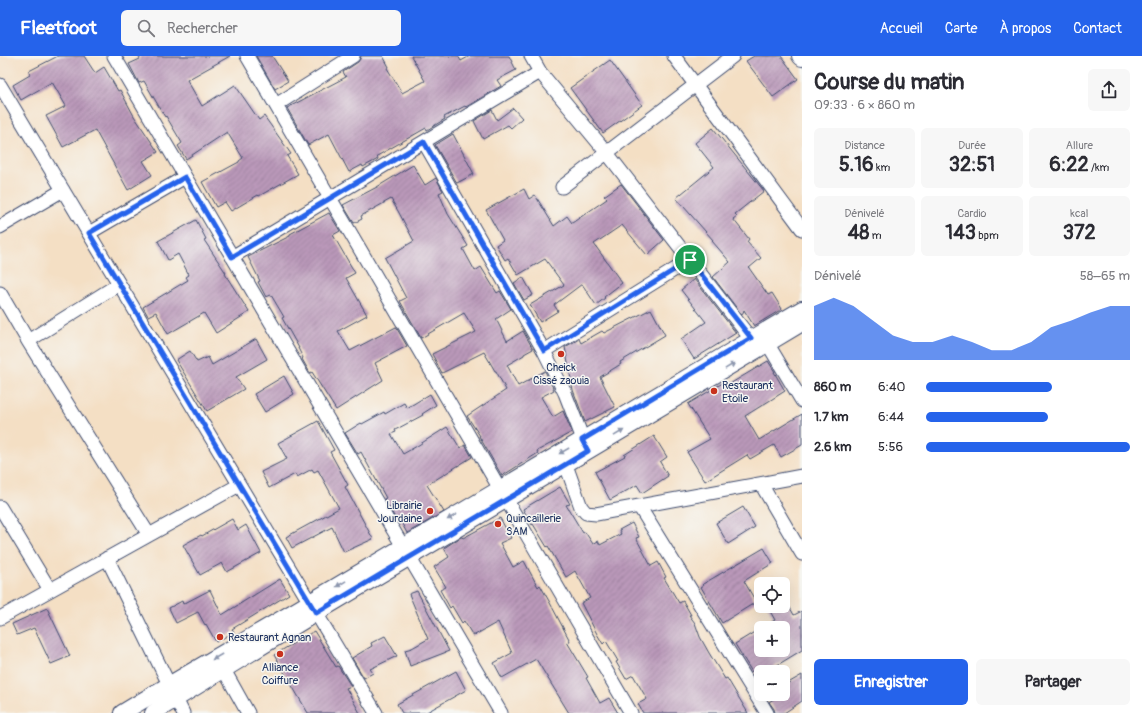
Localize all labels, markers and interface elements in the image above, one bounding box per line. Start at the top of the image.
search box [121,10,401,46]
text: Fleetfoot [20,16,97,40]
icon: search [135,17,157,39]
text: Rechercher [167,19,238,38]
text: Accueil [880,20,923,37]
text: Carte [945,20,977,37]
text: À propos [999,20,1051,37]
text: Contact [1073,20,1122,37]
text: Course du matin [814,68,965,96]
button: share [1088,69,1130,111]
text: 09:33 · 6 × 860 m [814,97,915,113]
text: Distance [845,139,885,152]
text: Durée [958,139,986,152]
text: Allure [1066,139,1093,152]
text: 5.16 [839,152,874,177]
text: 32:51 [949,152,995,177]
text: 6:22 [1049,152,1089,177]
text: km [874,161,890,174]
text: /km [1089,161,1109,174]
text: Dénivelé [845,207,885,220]
text: Cardio [958,207,986,220]
text: kcal [1070,207,1088,220]
text: 48 [848,220,869,245]
text: 143 [945,220,976,245]
text: 372 [1063,220,1096,245]
text: m [869,229,882,242]
text: bpm [976,229,999,242]
pin [673,243,707,277]
icon: arrive [679,249,701,271]
text: Dénivelé [814,268,861,284]
text: 58–65 m [1080,268,1130,284]
marker: Cheick Cissé zaouia [556,349,566,359]
place label: Cheick Cissé zaouia [533,361,589,387]
one-way arrow [724,363,736,370]
place label: Restaurant Etoile [722,379,773,405]
text: 860 m [814,379,851,395]
text: 6:40 [878,379,905,395]
marker: Restaurant Etoile [709,386,719,396]
text: 1.7 km [814,409,849,425]
text: 6:44 [878,409,904,425]
one-way arrow [614,429,624,437]
text: 2.6 km [814,439,851,455]
text: 5:56 [878,439,903,455]
one-way arrow [558,447,570,454]
place label: Librairie Jourdaine [378,499,423,525]
marker: Librairie Jourdaine [425,506,435,516]
place label: Quincaillerie SAM [506,512,562,538]
one-way arrow [447,513,457,521]
marker: Quincaillerie SAM [493,519,503,529]
map controls [754,577,790,701]
button: locate [754,577,790,613]
one-way arrow [335,580,347,587]
button: + [754,621,790,657]
place label: Restaurant Agnan [228,631,311,644]
marker: Restaurant Agnan [215,632,225,642]
marker: Alliance Coiffure [275,649,285,659]
one-way arrow [211,653,223,660]
button: Enregistrer [814,659,968,705]
button: Partager [976,659,1130,705]
place label: Alliance Coiffure [262,661,299,687]
button: − [754,665,790,701]

